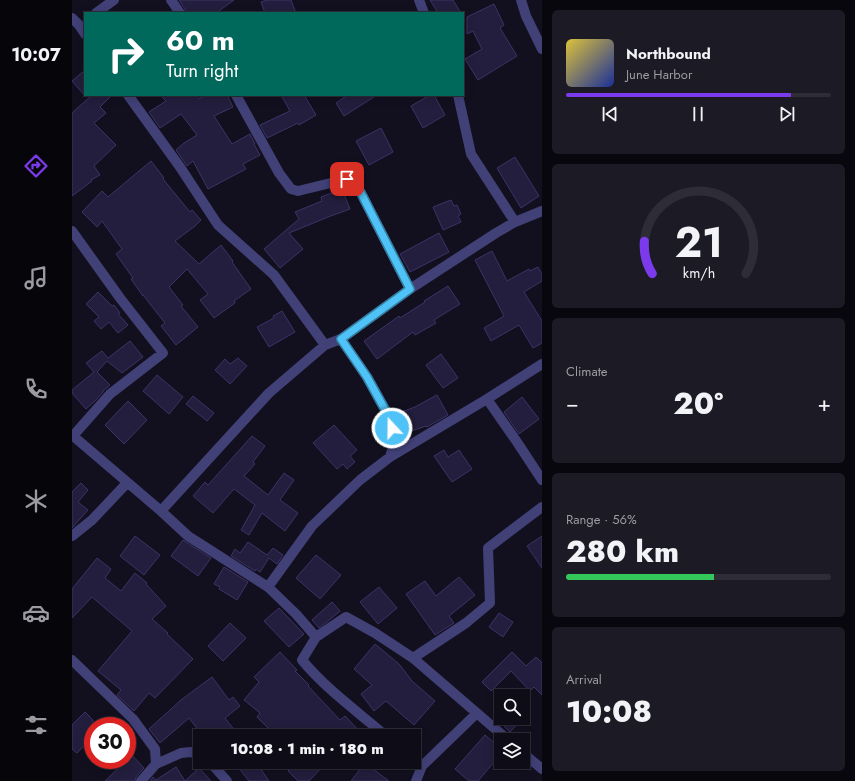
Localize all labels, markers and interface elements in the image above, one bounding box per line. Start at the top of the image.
text: 60 m [166,20,235,61]
icon: right [100,28,152,80]
text: 10:07 [11,42,61,68]
text: Northbound [626,43,711,65]
text: Turn right [166,58,238,84]
text: June Harbor [626,65,692,84]
icon: previous [599,103,621,125]
icon: pause [687,103,709,125]
icon: next [776,103,798,125]
icon: directions [22,152,50,180]
pin [330,162,364,196]
icon: arrive [336,168,358,190]
text: 21 [674,212,723,273]
text: km/h [682,263,715,283]
icon: music [22,264,50,292]
text: Climate [566,362,607,381]
icon: phone [22,375,50,403]
text: 20° [673,382,723,425]
text: − [566,387,579,419]
text: + [817,387,831,419]
position arrow [371,407,413,449]
icon: climate [22,487,50,515]
text: Range · 56% [566,510,637,529]
text: 280 km [566,530,679,573]
icon: car [22,599,50,627]
text: Arrival [566,670,602,689]
map controls [494,689,530,769]
button: search [494,689,530,725]
text: 10:08 [566,690,652,733]
icon: filters [22,711,50,739]
speed limit sign: 30 [84,717,136,769]
button: layers [494,733,530,769]
text: 10:08 · 1 min · 180 m [230,738,384,760]

